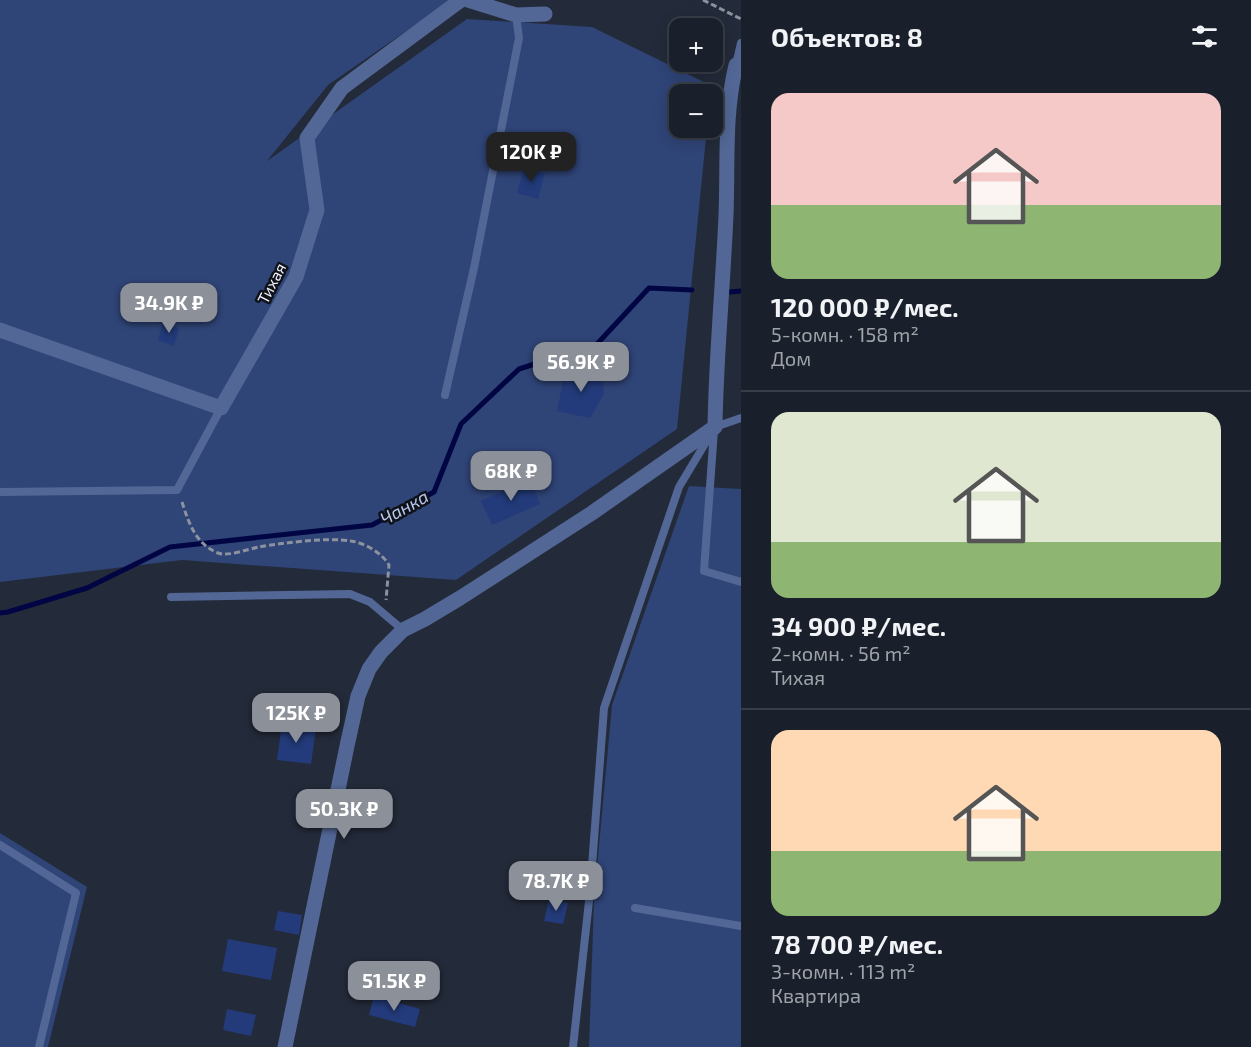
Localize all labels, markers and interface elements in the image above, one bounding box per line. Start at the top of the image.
map controls [669,18,723,138]
button: + [669,18,723,72]
icon: filters [1188,20,1221,53]
text: Объектов: 8 [771,21,923,52]
button: − [669,84,723,138]
pin: 120K ₽ [482,132,580,183]
icon: home [942,132,1050,240]
text: 120K ₽ [500,139,562,163]
street label: Тихая [253,259,289,307]
pin: 34.9K ₽ [114,283,224,334]
text: 34.9K ₽ [134,290,204,314]
text: 120 000 ₽/мес. [771,291,959,322]
text: 5-комн. · 158 m² [771,322,919,346]
pin: 56.9K ₽ [526,342,636,393]
text: Дом [771,346,811,370]
text: 56.9K ₽ [547,349,615,373]
pin: 68K ₽ [469,451,553,502]
icon: home [942,451,1050,559]
text: 68K ₽ [485,458,537,482]
water label: Чанка [376,485,432,529]
text: 34 900 ₽/мес. [771,610,946,641]
text: 2-комн. · 56 m² [771,641,911,665]
text: Тихая [771,665,825,689]
pin: 125K ₽ [247,693,345,744]
text: 125K ₽ [266,700,326,724]
icon: home [942,769,1050,877]
pin: 50.3K ₽ [289,789,399,840]
text: 50.3K ₽ [310,796,378,820]
pin: 78.7K ₽ [501,861,611,912]
text: 78.7K ₽ [523,868,589,892]
text: 78 700 ₽/мес. [771,928,943,959]
text: 3-комн. · 113 m² [771,959,915,983]
pin: 51.5K ₽ [339,961,449,1012]
text: 51.5K ₽ [362,968,426,992]
text: Квартира [771,983,861,1007]

